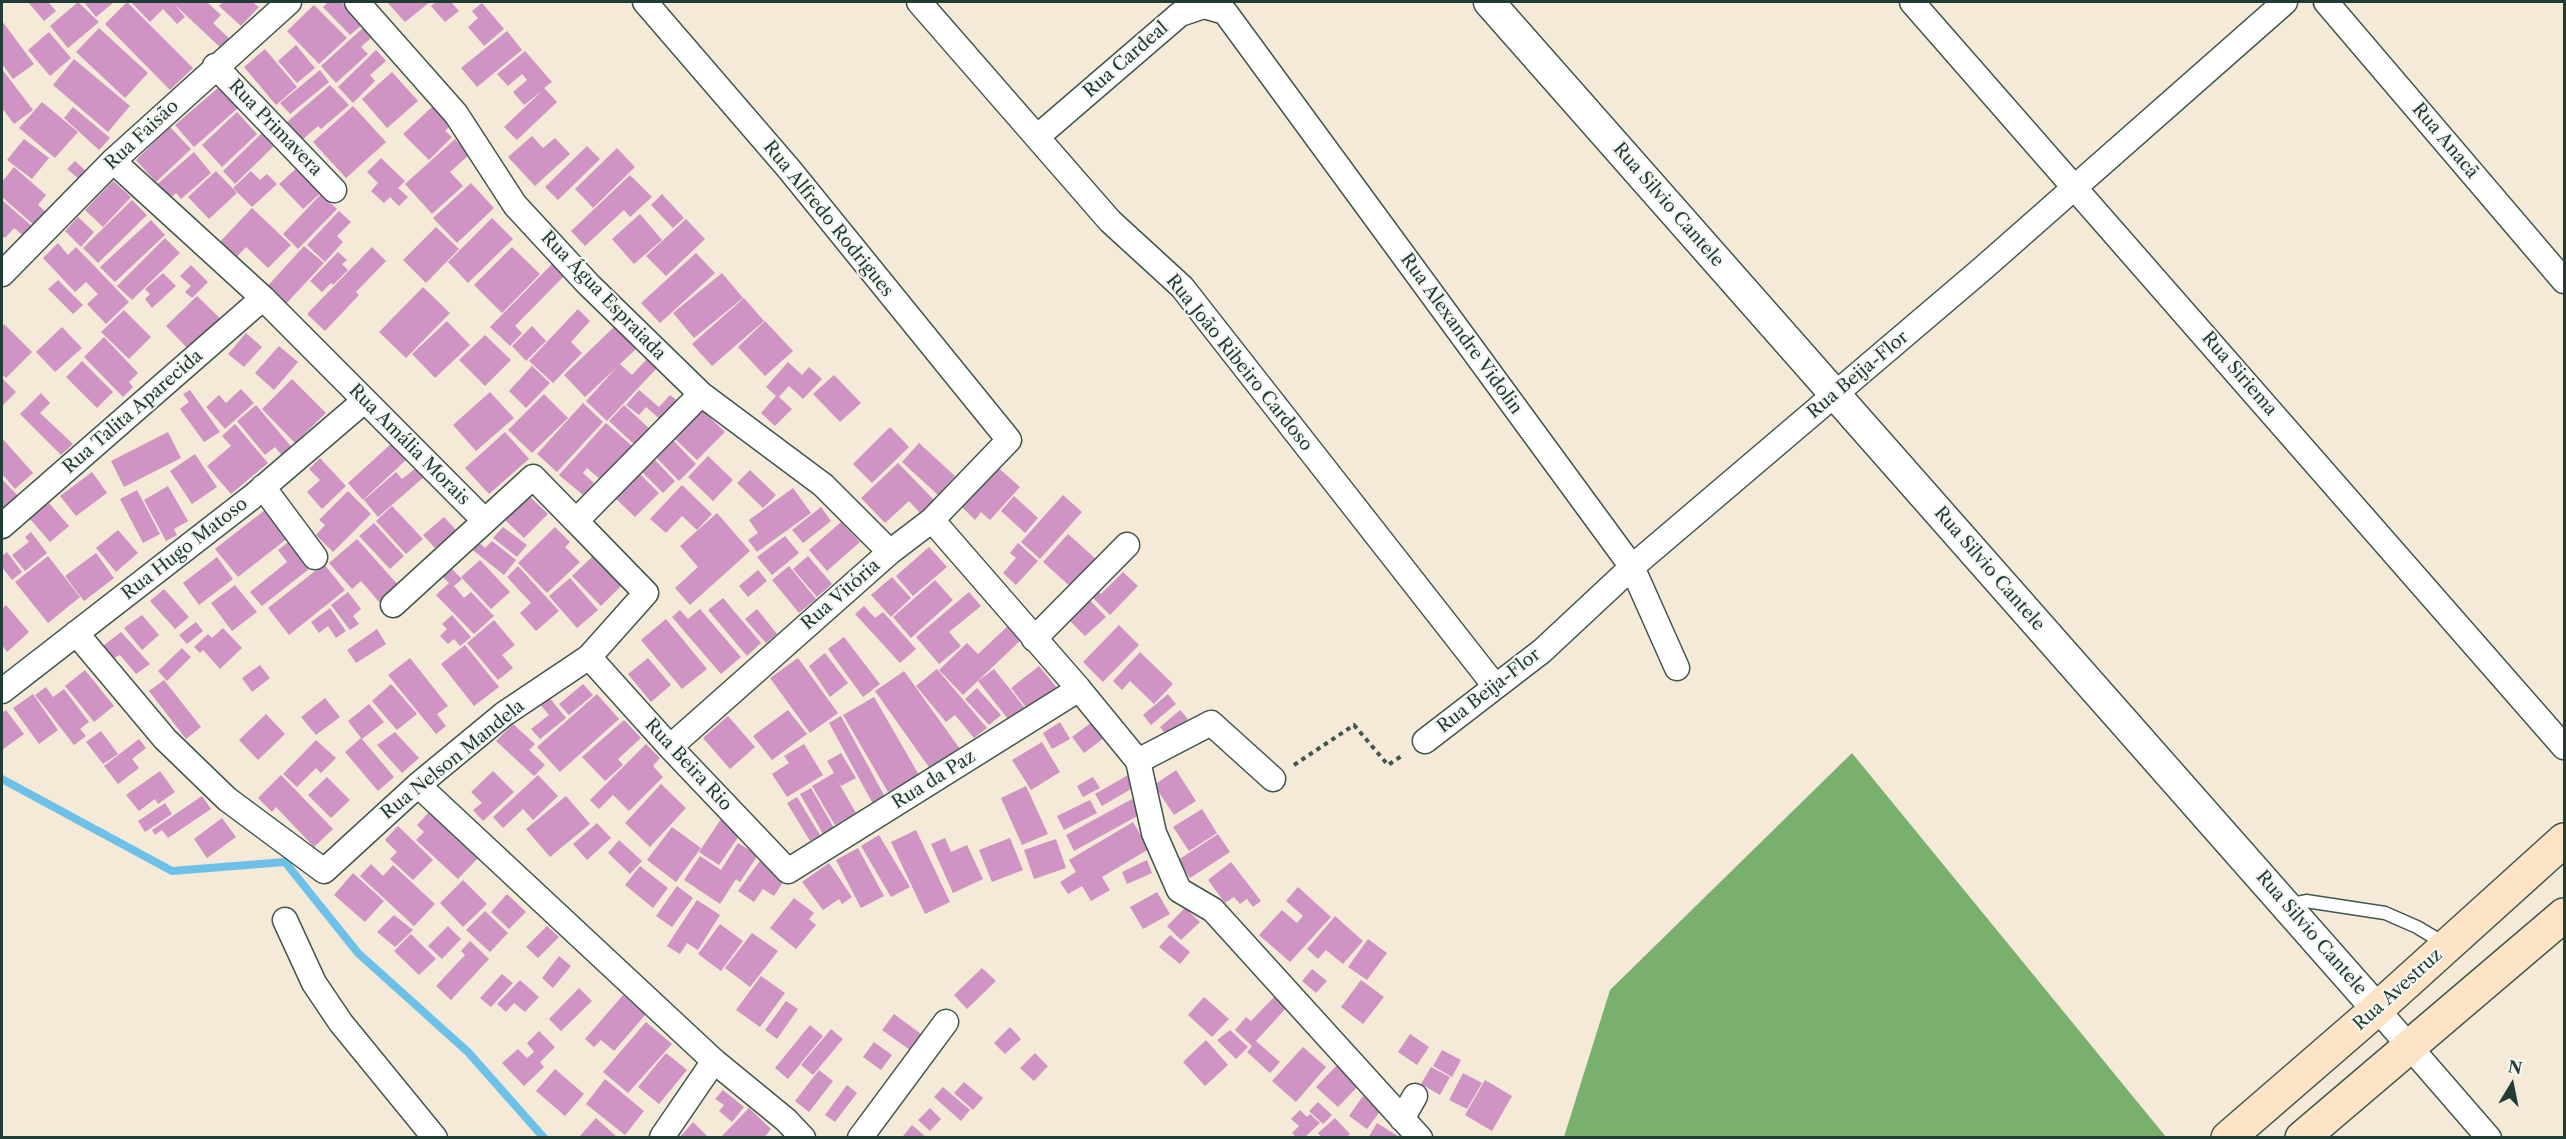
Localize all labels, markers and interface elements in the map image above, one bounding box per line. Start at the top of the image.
street label: Rua Cardeal [1079,17,1173,103]
street label: Rua Primavera [224,75,326,181]
street label: Rua Faisão [101,95,183,175]
street label: Rua Anacã [2407,99,2483,183]
street label: Rua Alfredo Rodrigues [758,137,898,301]
street label: Rua Silvio Cantele [1608,138,1728,272]
street label: Rua Água Espraiada [536,227,670,365]
street label: Rua Alexandre Vidolin [1395,249,1527,419]
street label: Rua João Ribeiro Cardoso [1161,270,1317,456]
street label: Rua Beija-Flor [1803,327,1913,423]
street label: Rua Siriema [2197,328,2281,420]
street label: Rua Talita Aparecida [59,345,207,479]
street label: Rua Amália Morais [344,380,474,510]
street label: Rua Hugo Matoso [118,493,252,605]
street label: Rua Silvio Cantele [1929,502,2049,636]
street label: Rua Vitória [797,555,885,635]
street label: Rua Beija-Flor [1433,644,1545,738]
street label: Rua Nelson Mandela [377,696,529,824]
street label: Rua Beira Rio [640,714,736,816]
street label: Rua da Paz [888,746,980,814]
street label: Rua Silvio Cantele [2251,866,2371,1000]
street label: Rua Avestruz [2349,944,2447,1036]
north arrow [2482,1055,2542,1115]
text: N [2507,1056,2524,1078]

